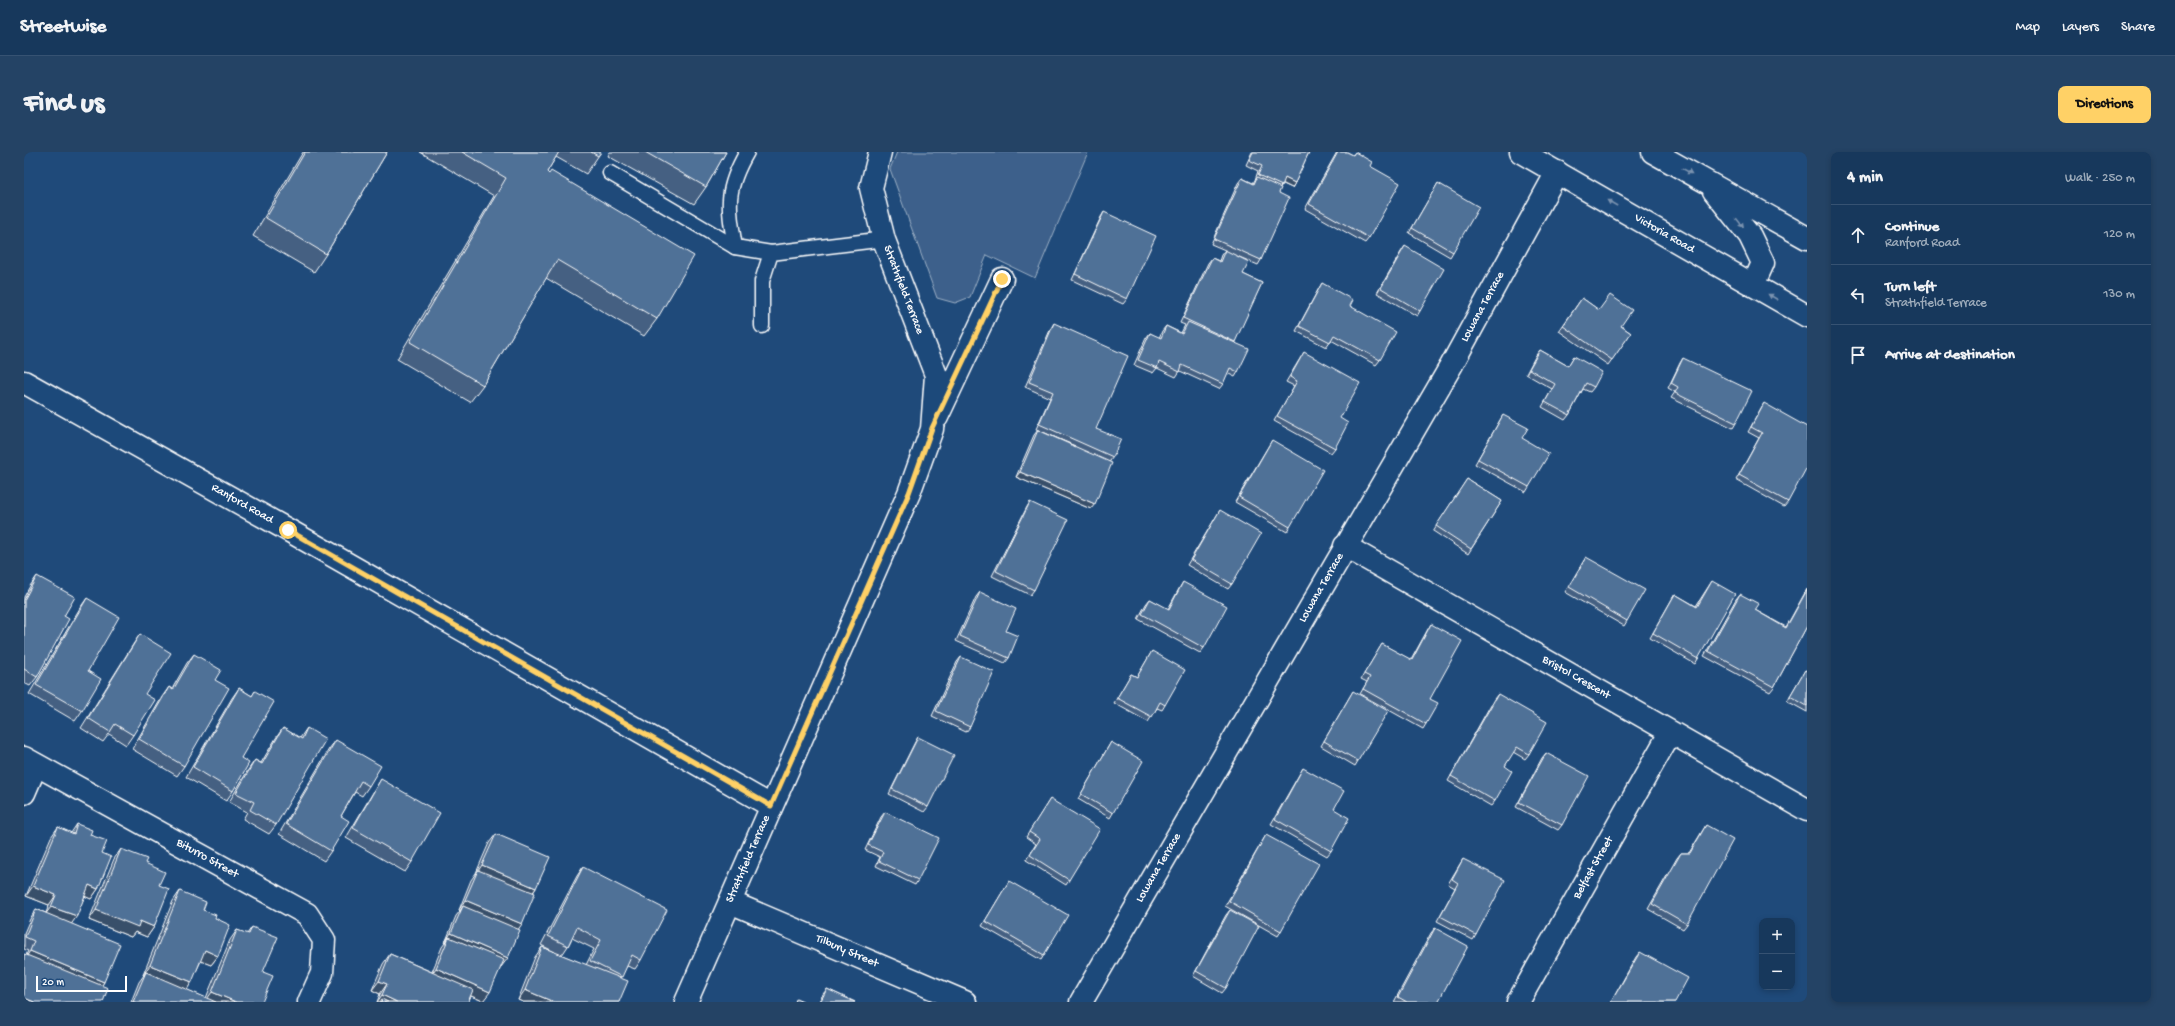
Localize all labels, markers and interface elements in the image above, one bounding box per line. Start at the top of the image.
text: Streetwise [20,16,106,39]
text: Map [2016,19,2040,36]
text: Layers [2062,19,2099,36]
text: Share [2121,19,2155,36]
button: Directions [2058,86,2151,123]
text: Find us [24,88,104,121]
one-way arrow [1681,168,1693,175]
text: 4 min [1847,168,1883,188]
text: Walk · 250 m [2065,171,2135,186]
one-way arrow [1606,200,1618,207]
street label: Victoria Road [1631,211,1698,257]
one-way arrow [1735,218,1744,229]
text: Continue [1885,218,1939,236]
icon: ahead [1847,224,1869,246]
text: 120 m [2104,227,2135,242]
text: Ranford Road [1885,236,1960,251]
street label: Strathfield Terrace [880,244,927,337]
street label: Lowana Terrace [1458,269,1508,345]
route end [993,270,1011,288]
text: Turn left [1885,278,1936,296]
icon: left [1847,284,1869,306]
text: 130 m [2103,287,2135,302]
one-way arrow [1767,293,1779,300]
text: Strathfield Terrace [1885,296,1987,311]
icon: arrive [1847,344,1869,366]
text: Arrive at destination [1885,346,2015,364]
street label: Ranford Road [209,481,276,528]
route start [279,521,297,539]
street label: Lowana Terrace [1296,550,1348,625]
street label: Bristol Crescent [1538,652,1614,704]
street label: Strathfield Terrace [723,812,774,905]
street label: Lowana Terrace [1133,830,1185,905]
street label: Belfast Street [1570,833,1618,903]
street label: Biturro Street [173,836,242,882]
map controls [1759,918,1795,990]
button: + [1759,918,1795,954]
street label: Tilbury Street [812,932,881,972]
button: − [1759,954,1795,990]
scale bar [36,974,127,993]
text: 20 m [42,977,64,989]

